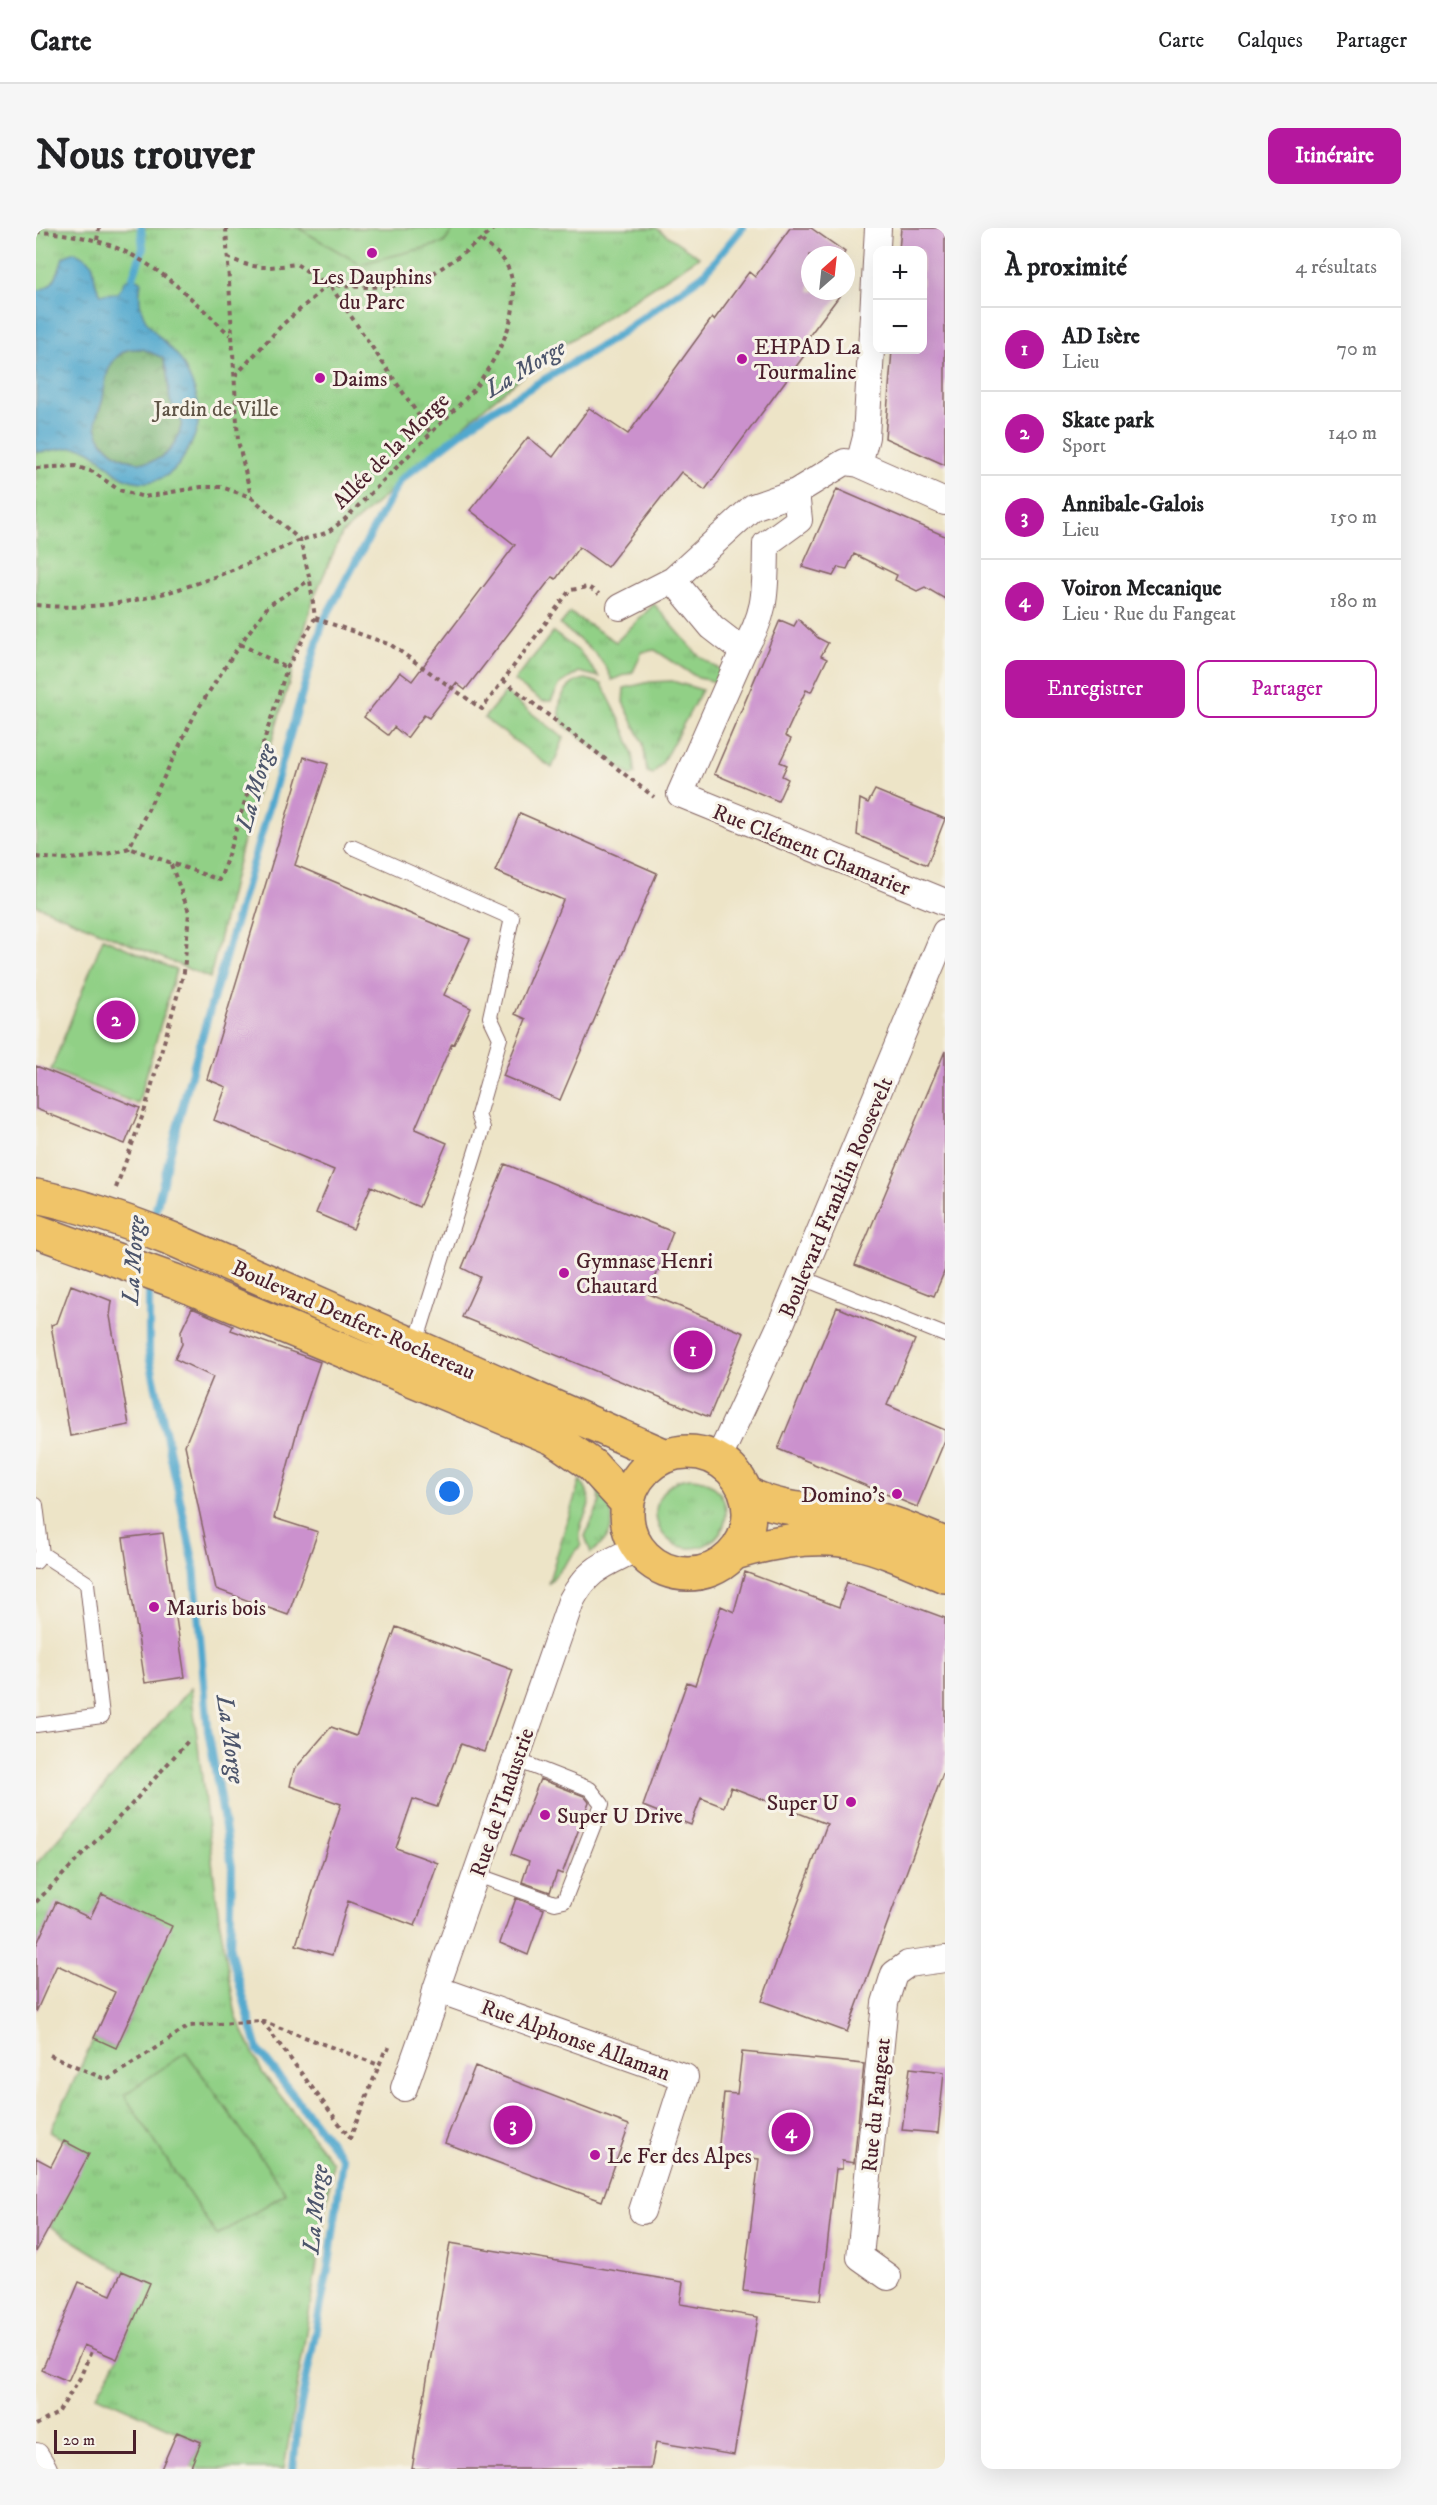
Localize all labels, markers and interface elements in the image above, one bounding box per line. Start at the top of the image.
text: Carte [30,24,92,59]
text: Carte [1158,28,1204,54]
text: Calques [1237,28,1303,54]
text: Partager [1336,28,1407,54]
button: Itinéraire [1268,128,1401,184]
text: Nous trouver [36,130,255,182]
marker: Les Dauphins du Parc [365,246,379,260]
north arrow [801,246,855,300]
map controls [873,246,927,354]
button: + [873,246,927,300]
text: À proximité [1005,251,1127,284]
text: 4 résultats [1295,255,1377,280]
place label: Les Dauphins du Parc [312,264,432,316]
button: − [873,300,927,354]
text: AD Isère [1062,323,1140,350]
water label: La Morge [478,333,572,406]
place label: EHPAD La Tourmaline [754,334,861,386]
text: 1 [1021,337,1028,362]
text: 70 m [1336,337,1377,362]
text: Lieu [1062,350,1100,375]
marker: EHPAD La Tourmaline [735,352,749,366]
place label: Daims [332,366,387,393]
marker: Daims [313,371,327,385]
street label: Allée de la Morge [327,387,455,515]
park label: Jardin de Ville [151,396,279,423]
text: Skate park [1062,407,1154,434]
text: 2 [1020,421,1029,446]
text: 140 m [1328,421,1377,446]
text: Sport [1062,434,1106,459]
text: Annibale-Galois [1062,491,1204,518]
text: 3 [1021,505,1028,530]
text: 150 m [1330,505,1377,530]
text: Lieu [1062,518,1100,543]
text: Voiron Mecanique [1062,575,1222,602]
text: 4 [1019,589,1030,614]
text: 180 m [1330,589,1377,614]
text: Lieu · Rue du Fangeat [1062,602,1236,627]
button: Enregistrer [1005,660,1185,718]
button: Partager [1197,660,1377,718]
water label: La Morge [229,739,283,836]
street label: Rue Clément Chamarier [709,798,915,903]
pin: 2 [96,998,136,1042]
street label: Boulevard Franklin Roosevelt [773,1073,899,1322]
water label: La Morge [116,1214,152,1308]
place label: Gymnase Henri Chautard [576,1248,713,1300]
street label: Boulevard Denfert-Rochereau [228,1254,479,1386]
marker: Gymnase Henri Chautard [557,1266,571,1280]
pin: 1 [674,1328,712,1372]
your location [435,1477,464,1506]
place label: Domino's [801,1482,885,1509]
marker: Domino's [890,1487,904,1501]
place label: Mauris bois [166,1595,266,1622]
marker: Mauris bois [147,1600,161,1614]
water label: La Morge [209,1691,251,1786]
street label: Rue de l'Industrie [464,1725,541,1880]
place label: Super U [767,1790,839,1817]
marker: Super U [844,1795,858,1809]
place label: Super U Drive [557,1803,683,1830]
marker: Super U Drive [538,1808,552,1822]
street label: Rue Alphonse Allaman [477,1994,674,2087]
street label: Rue du Fangeat [856,2036,897,2174]
pin: 3 [494,2102,532,2148]
pin: 4 [772,2110,810,2154]
place label: Le Fer des Alpes [607,2143,752,2170]
marker: Le Fer des Alpes [588,2148,602,2162]
water label: La Morge [296,2162,336,2257]
scale bar [54,2427,136,2454]
text: 20 m [63,2430,95,2450]

